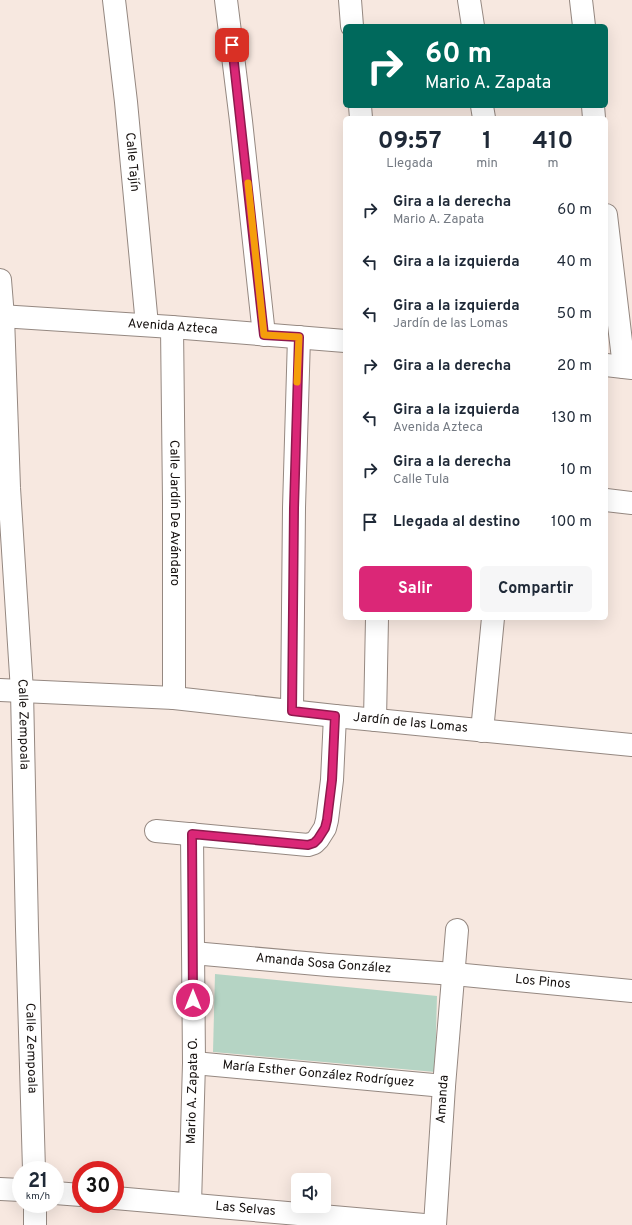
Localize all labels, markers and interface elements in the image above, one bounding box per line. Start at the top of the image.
pin [215,28,249,62]
icon: arrive [221,34,243,56]
text: 60 m [425,37,492,73]
icon: right [359,40,411,92]
text: Mario A. Zapata [425,72,551,95]
text: 09:57 [378,127,442,157]
text: 1 [482,127,492,157]
text: 410 [533,127,573,157]
street label: Calle Tajín [121,132,142,192]
text: Llegada [386,156,433,172]
text: min [476,156,498,172]
text: m [547,156,558,172]
text: Gira a la derecha [393,193,511,212]
icon: right [359,199,381,221]
text: 60 m [557,201,592,220]
text: Mario A. Zapata [393,212,484,228]
icon: left [359,251,381,273]
text: Gira a la izquierda [393,253,520,272]
text: 40 m [557,253,592,272]
text: Gira a la izquierda [393,297,520,316]
icon: left [359,303,381,325]
text: 50 m [557,305,592,324]
street label: Avenida Azteca [127,316,218,339]
text: Jardín de las Lomas [393,316,508,332]
icon: right [359,355,381,377]
text: Gira a la derecha [393,357,511,376]
text: 20 m [557,357,592,376]
text: Gira a la izquierda [393,401,520,420]
icon: left [359,407,381,429]
text: 130 m [552,409,592,428]
text: Avenida Azteca [393,420,483,436]
street label: Calle Jardín De Avándaro [165,440,182,586]
text: Gira a la derecha [393,453,511,472]
icon: right [359,459,381,481]
text: 10 m [561,461,592,480]
text: Calle Tula [393,472,449,488]
icon: arrive [359,511,381,533]
text: Llegada al destino [393,513,520,532]
text: 100 m [551,513,592,532]
button: Salir [359,566,472,612]
button: Compartir [480,566,592,612]
street label: Calle Zempoala [13,678,32,770]
street label: Jardín de las Lomas [352,710,469,737]
street label: Amanda Sosa González [255,951,392,978]
street label: Los Pinos [514,972,571,993]
position arrow [172,979,214,1021]
street label: Calle Zempoala [21,1003,40,1094]
street label: Mario A. Zapata O. [184,1038,202,1144]
street label: María Esther González Rodríguez [222,1058,415,1091]
street label: Amanda [434,1074,453,1124]
speed limit sign: 30 [72,1161,124,1213]
text: 21 [28,1169,48,1195]
map controls [291,1173,331,1213]
button: sound [291,1173,331,1213]
text: km/h [26,1190,50,1203]
street label: Las Selvas [215,1199,276,1220]

